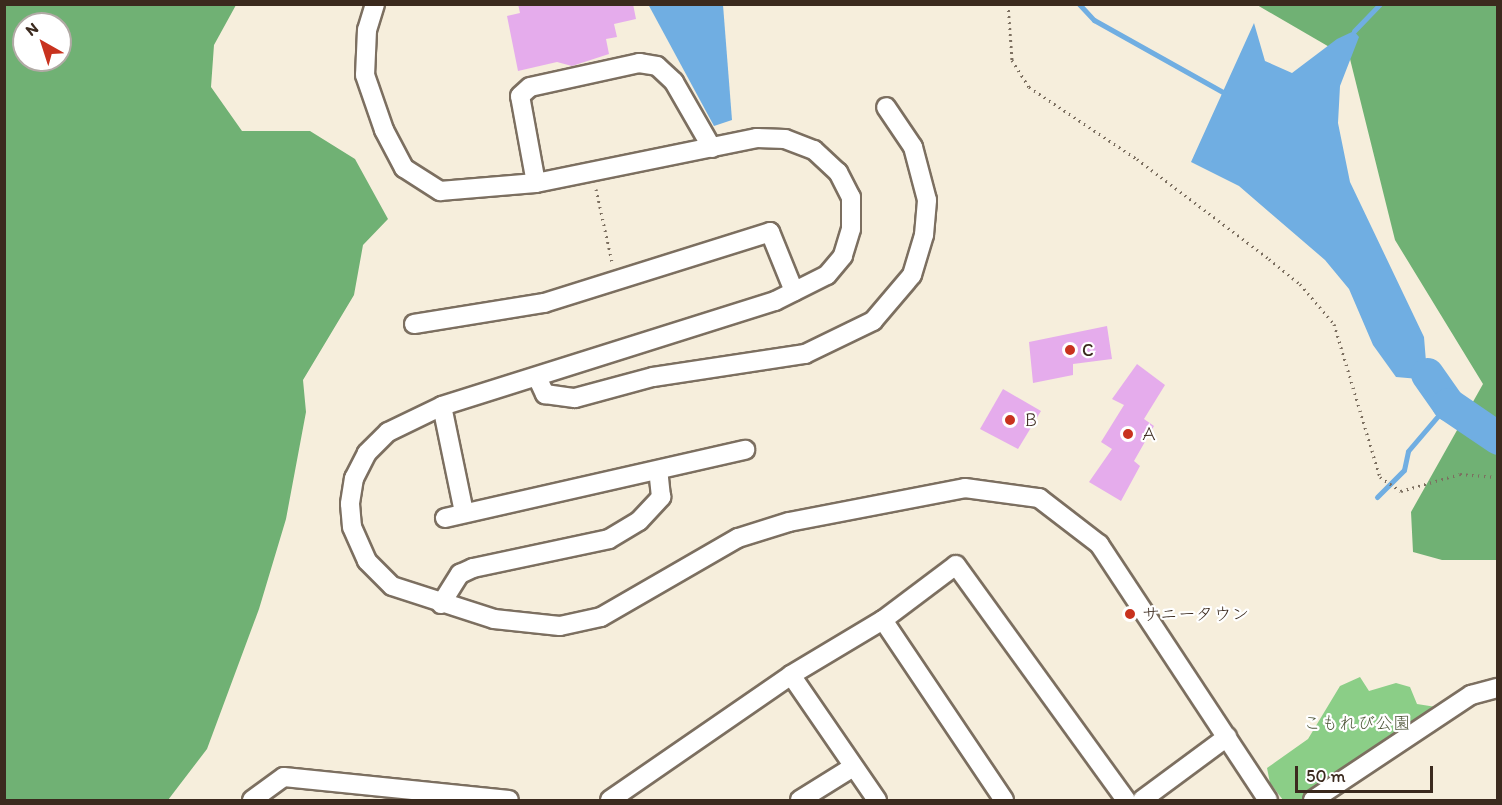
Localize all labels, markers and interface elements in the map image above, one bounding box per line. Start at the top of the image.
north arrow [12,12,72,72]
text: N [21,18,42,40]
place label: C [1082,339,1094,361]
marker: C [1063,343,1077,357]
place label: Ｂ [1022,409,1040,431]
marker: Ｂ [1003,413,1017,427]
place label: Ａ [1140,423,1158,445]
marker: Ａ [1121,427,1135,441]
place label: サニータウン [1142,603,1250,625]
marker: サニータウン [1123,607,1137,621]
park label: こもれび公園 [1303,712,1411,734]
scale bar [1298,754,1436,792]
text: 50 m [1306,765,1346,787]

